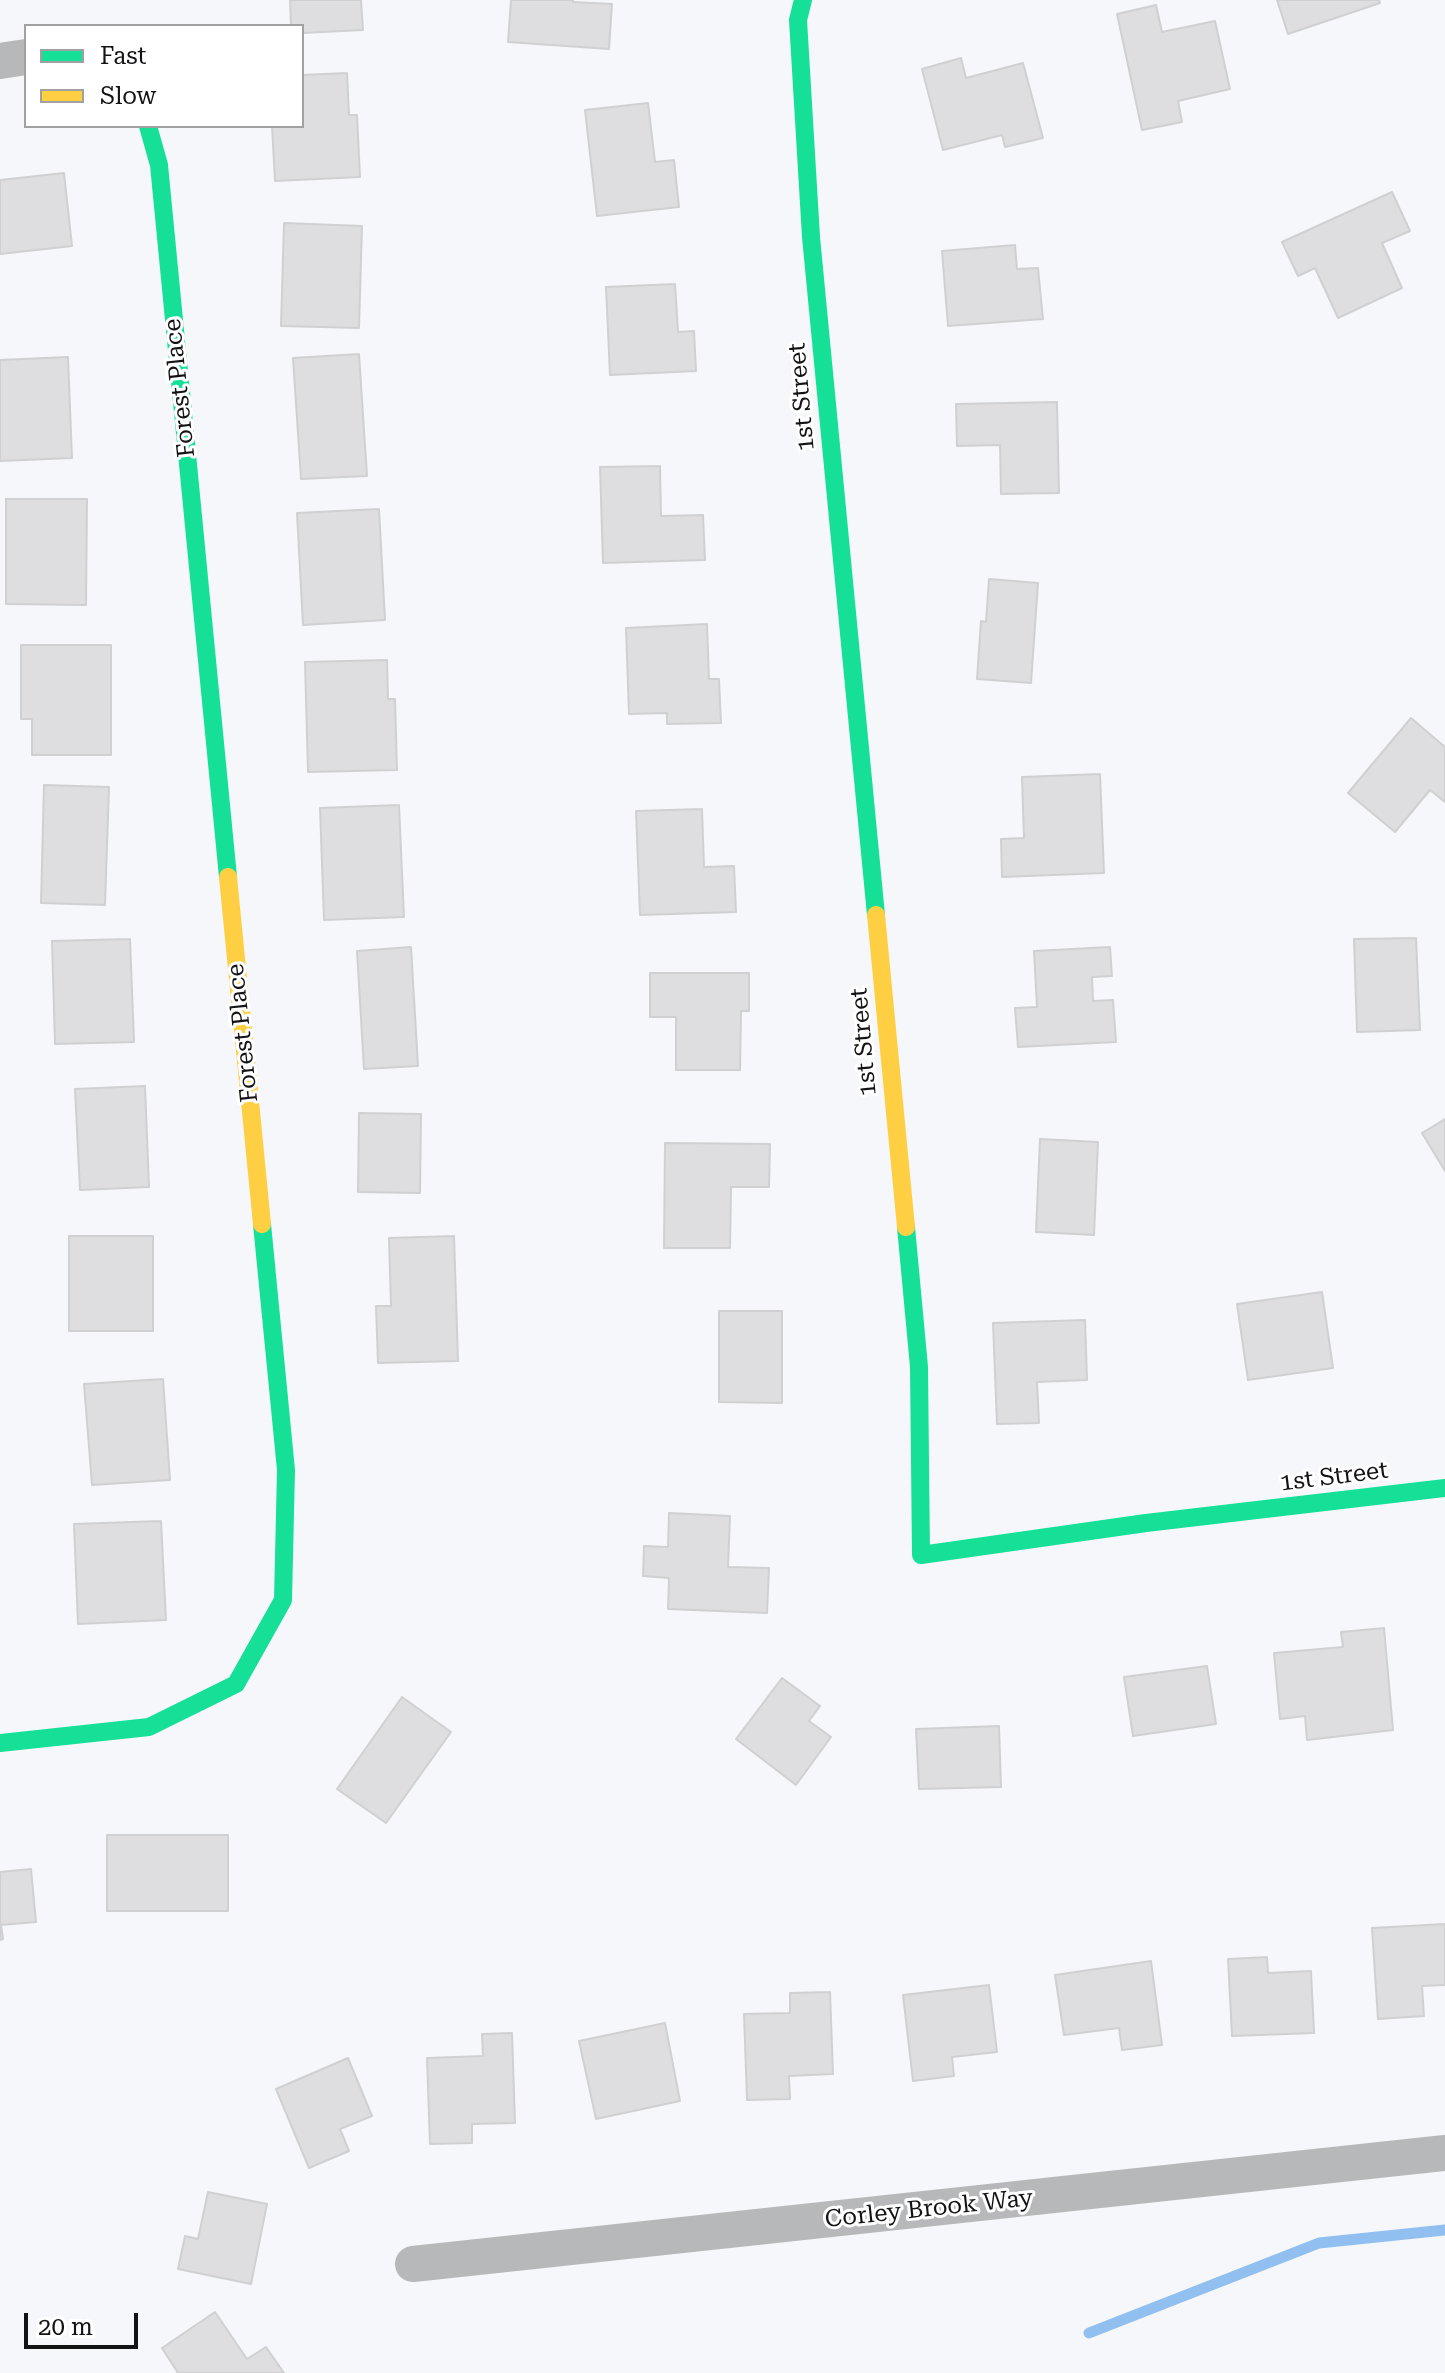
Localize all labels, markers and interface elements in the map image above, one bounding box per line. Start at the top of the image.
legend [24,24,304,128]
text: Fast [100,42,147,70]
text: Slow [100,82,156,110]
street label: Forest Place [158,317,202,459]
street label: 1st Street [783,342,821,452]
street label: Forest Place [221,962,265,1104]
street label: 1st Street [845,987,883,1097]
street label: 1st Street [1278,1456,1390,1498]
street label: Corley Brook Way [824,2184,1034,2234]
scale bar [28,2297,142,2347]
text: 20 m [38,2313,93,2341]

